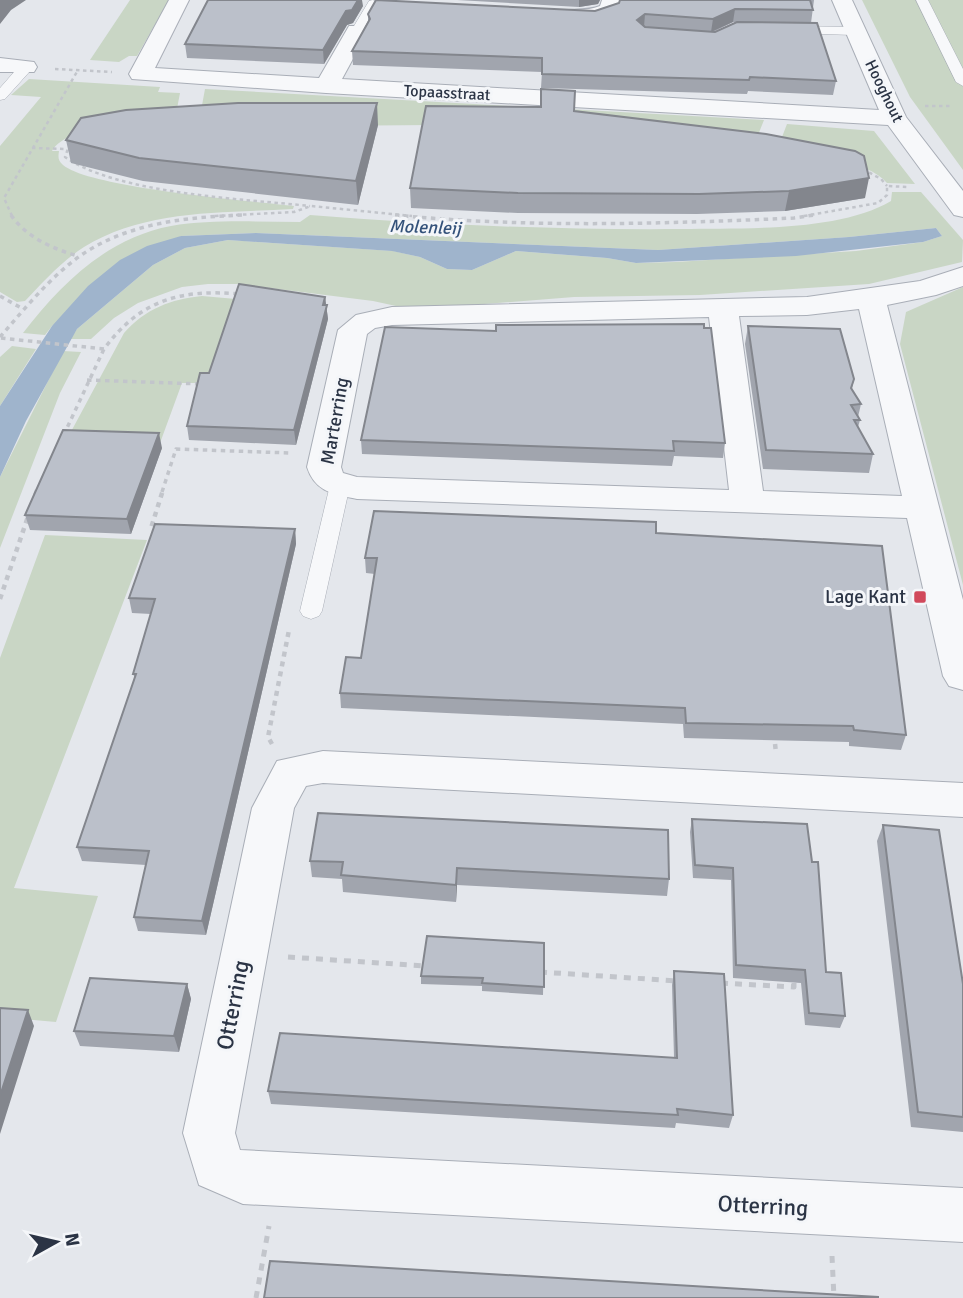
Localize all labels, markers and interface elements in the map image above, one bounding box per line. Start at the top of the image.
street label: Hooghout [860,56,908,126]
street label: Topaasstraat [403,81,491,105]
water label: Molenleij [389,215,463,239]
street label: Marterring [316,375,354,467]
place label: Lage Kant [825,585,906,609]
marker: Lage Kant [912,589,928,605]
street label: Otterring [210,958,256,1052]
street label: Otterring [717,1189,809,1223]
north arrow [21,1207,91,1277]
text: N [59,1232,85,1248]

